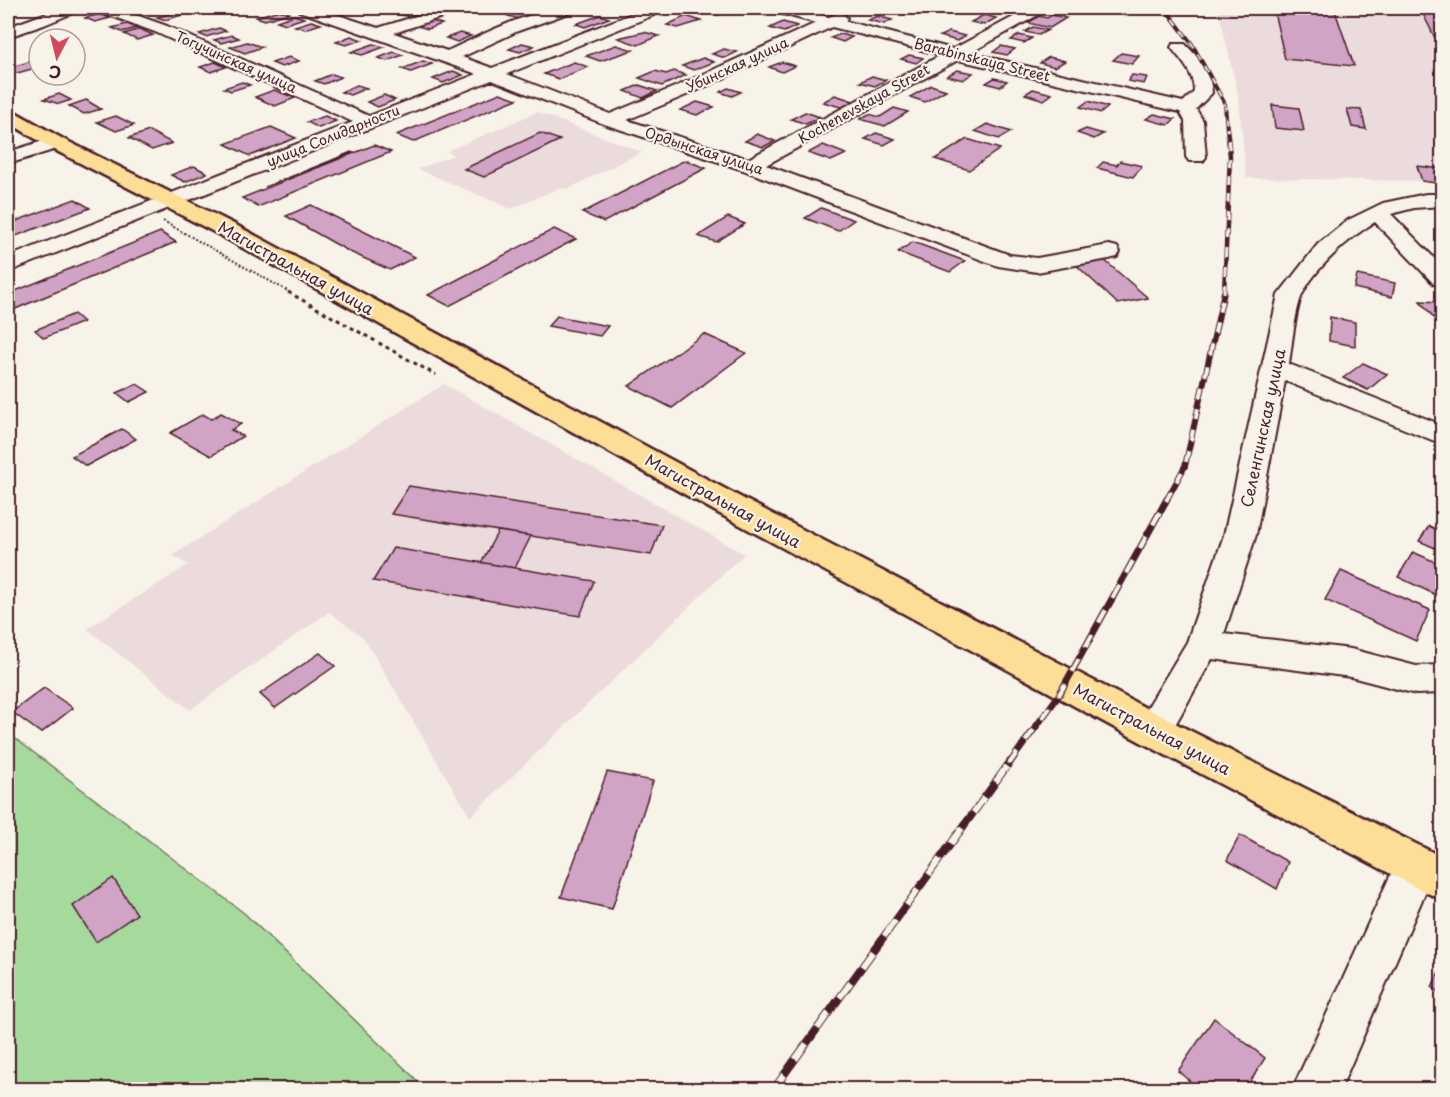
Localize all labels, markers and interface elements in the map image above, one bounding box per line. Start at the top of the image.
street label: Тогучинская улица [172,25,300,98]
north arrow [27,27,87,87]
street label: Убинская улица [682,31,792,98]
street label: Barabinskaya Street [912,32,1053,87]
street label: Kochenevskaya Street [794,58,934,149]
text: С [48,60,62,86]
street label: улица Солидарности [263,99,402,172]
street label: Ордынская улица [642,121,766,180]
street label: Магистральная улица [214,214,379,320]
street label: Селенгинская улица [1233,346,1291,509]
street label: Магистральная улица [641,447,806,553]
street label: Магистральная улица [1070,676,1235,780]

